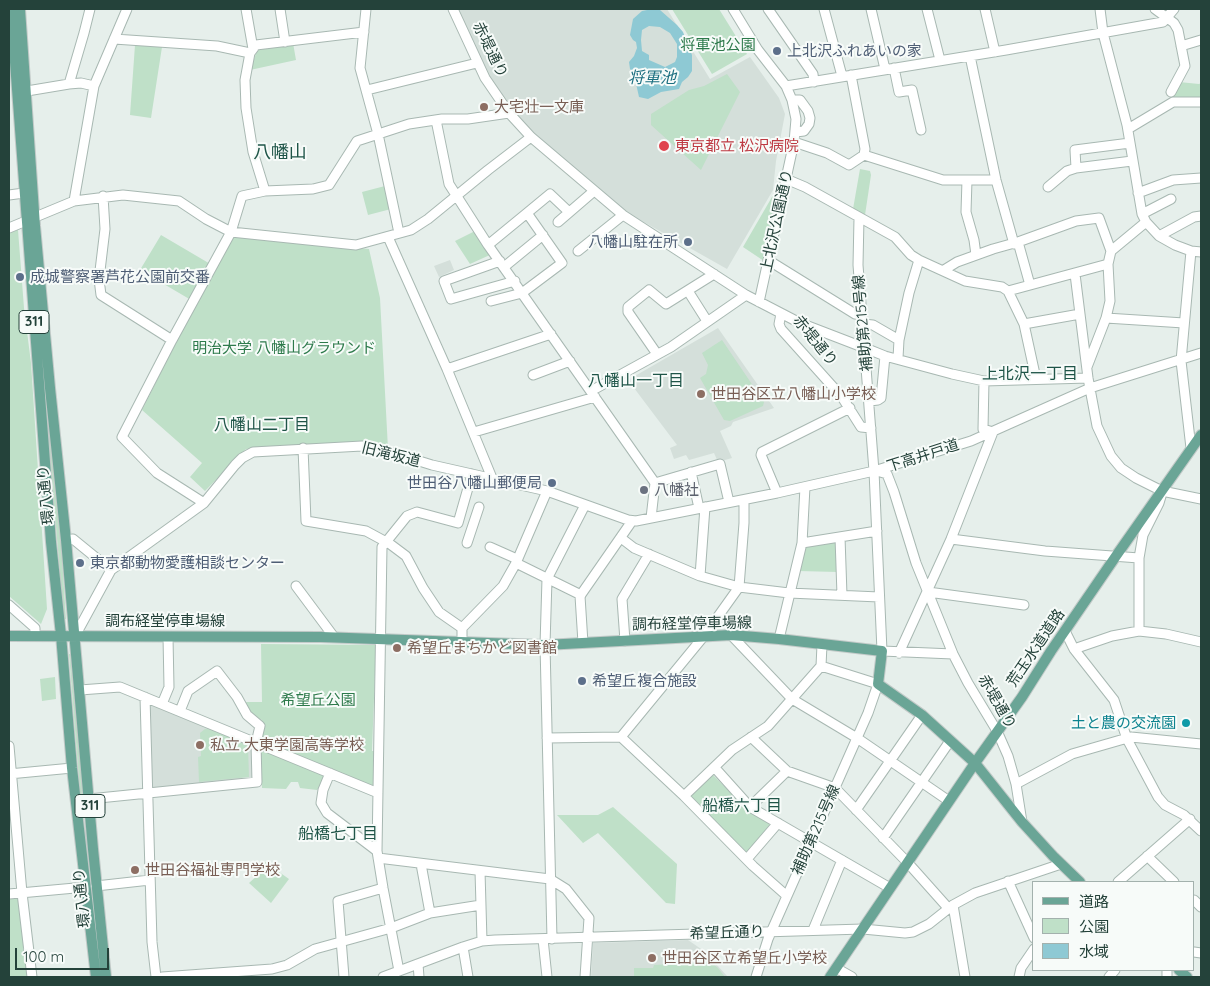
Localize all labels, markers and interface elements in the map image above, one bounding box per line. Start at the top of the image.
street label: 赤堤通り [469,19,511,81]
park label: 将軍池公園 [681,36,755,54]
place label: 上北沢ふれあいの家 [787,42,922,60]
marker: 上北沢ふれあいの家 [771,45,783,57]
water label: 将軍池 [628,68,676,88]
place label: 大宅壮一文庫 [494,98,584,116]
marker: 大宅壮一文庫 [478,101,490,113]
place label: 東京都立 松沢病院 [675,137,799,155]
marker: 東京都立 松沢病院 [657,139,671,153]
district label: 八幡山 [253,142,307,164]
street label: 上北沢公園通り [757,168,797,274]
place label: 八幡山駐在所 [588,233,678,251]
marker: 八幡山駐在所 [682,236,694,248]
place label: 成城警察署芦花公園前交番 [30,268,210,286]
marker: 成城警察署芦花公園前交番 [14,271,26,283]
street label: 補助第215号線 [850,274,876,372]
road number: 311 [19,311,49,334]
street label: 赤堤通り [789,312,841,370]
park label: 明治大学 八幡山グラウンド [192,339,376,357]
district label: 上北沢一丁目 [982,364,1078,384]
district label: 八幡山一丁目 [588,371,684,391]
place label: 世田谷区立八幡山小学校 [711,385,876,403]
marker: 世田谷区立八幡山小学校 [695,388,707,400]
district label: 八幡山二丁目 [214,415,310,435]
street label: 下高井戸道 [885,436,961,476]
street label: 旧滝坂道 [360,439,422,471]
street label: 環八通り [34,464,58,526]
place label: 世田谷八幡山郵便局 [407,474,542,492]
marker: 世田谷八幡山郵便局 [546,477,558,489]
place label: 八幡社 [654,481,699,499]
marker: 八幡社 [638,484,650,496]
place label: 東京都動物愛護相談センター [90,554,285,572]
marker: 東京都動物愛護相談センター [74,557,86,569]
street label: 荒玉水道道路 [1003,606,1069,690]
street label: 調布経堂停車場線 [105,612,225,630]
street label: 調布経堂停車場線 [632,614,752,634]
place label: 希望丘まちかど図書館 [407,639,557,657]
marker: 希望丘まちかど図書館 [391,642,403,654]
place label: 希望丘複合施設 [592,672,697,690]
street label: 赤堤通り [974,672,1020,732]
marker: 希望丘複合施設 [576,675,588,687]
park label: 希望丘公園 [281,691,355,709]
place label: 土と農の交流園 [1071,714,1176,732]
marker: 土と農の交流園 [1180,717,1192,729]
place label: 私立 大東学園高等学校 [210,736,364,754]
marker: 私立 大東学園高等学校 [194,739,206,751]
street label: 補助第215号線 [788,782,844,878]
road number: 311 [75,794,105,818]
district label: 船橋六丁目 [702,796,782,816]
district label: 船橋七丁目 [298,824,378,844]
place label: 世田谷福祉専門学校 [145,861,280,879]
marker: 世田谷福祉専門学校 [129,864,141,876]
street label: 環八通り [70,867,94,929]
legend [1032,881,1195,971]
text: 道路 [1079,892,1109,911]
text: 公園 [1079,917,1109,936]
street label: 希望丘通り [689,923,765,943]
scale bar [18,938,111,970]
text: 水域 [1079,942,1109,961]
text: 100 m [23,947,64,966]
place label: 世田谷区立希望丘小学校 [662,949,827,967]
marker: 世田谷区立希望丘小学校 [646,952,658,964]

